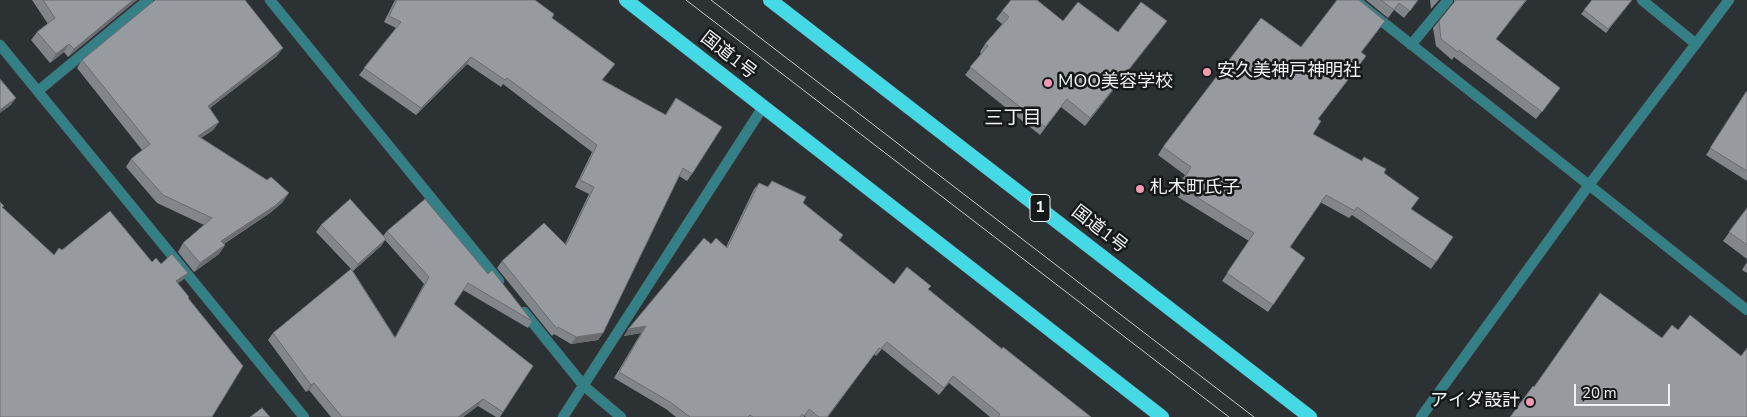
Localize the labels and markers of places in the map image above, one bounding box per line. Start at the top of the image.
place label: 安久美神戸神明社 [1217,61,1361,83]
marker: 安久美神戸神明社 [1201,66,1213,78]
place label: MOO美容学校 [1058,72,1173,94]
marker: MOO美容学校 [1042,77,1054,89]
place label: 札木町氏子 [1150,178,1240,200]
marker: 札木町氏子 [1134,183,1146,195]
place label: アイダ設計 [1430,391,1520,413]
marker: アイダ設計 [1524,396,1536,408]

